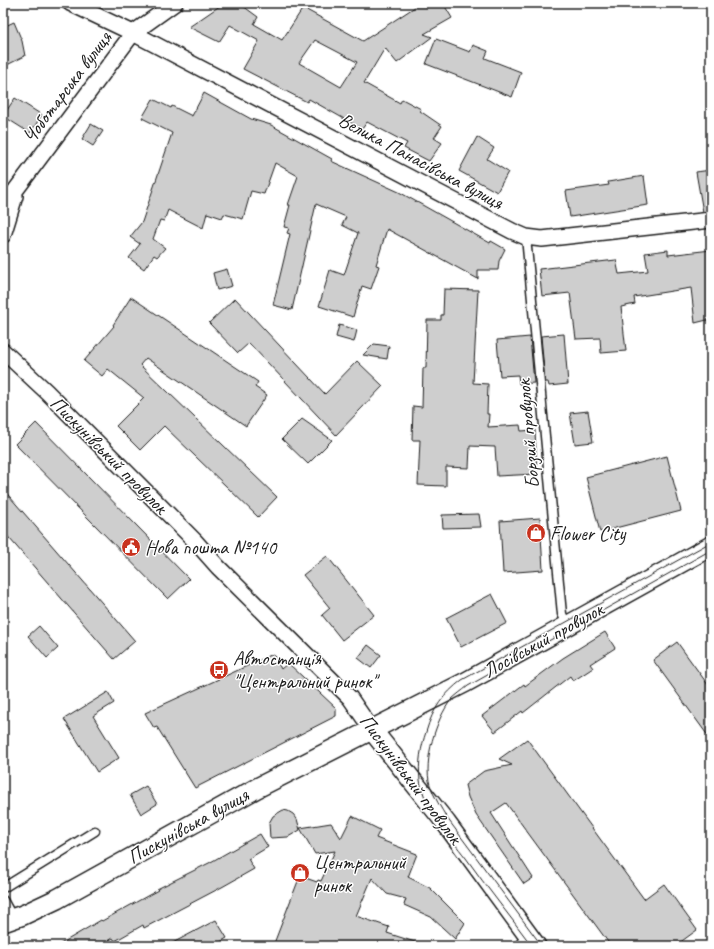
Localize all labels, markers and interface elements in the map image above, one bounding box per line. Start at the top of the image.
street label: Чоботарська вулиця [17,26,118,148]
street label: Велика Панасівська вулиця [334,107,508,215]
street label: Борзий провулок [511,377,545,489]
street label: Пискунівський провулок [45,391,174,520]
place label: Flower City [550,521,627,546]
shop icon: Flower City [525,522,547,544]
place label: Нова пошта №140 [145,535,278,560]
public building icon: Нова пошта №140 [120,536,142,558]
street label: Лосівський провулок [478,596,609,683]
place label: Автостанція "Центральний ринок" [233,646,380,694]
bus stop icon: Автостанція "Центральний ринок" [208,659,230,681]
street label: Пискунівський провулок [354,709,469,850]
street label: Пискунівська вулиця [123,782,254,870]
place label: Центральний ринок [314,850,407,898]
shop icon: Центральний ринок [289,862,311,884]

